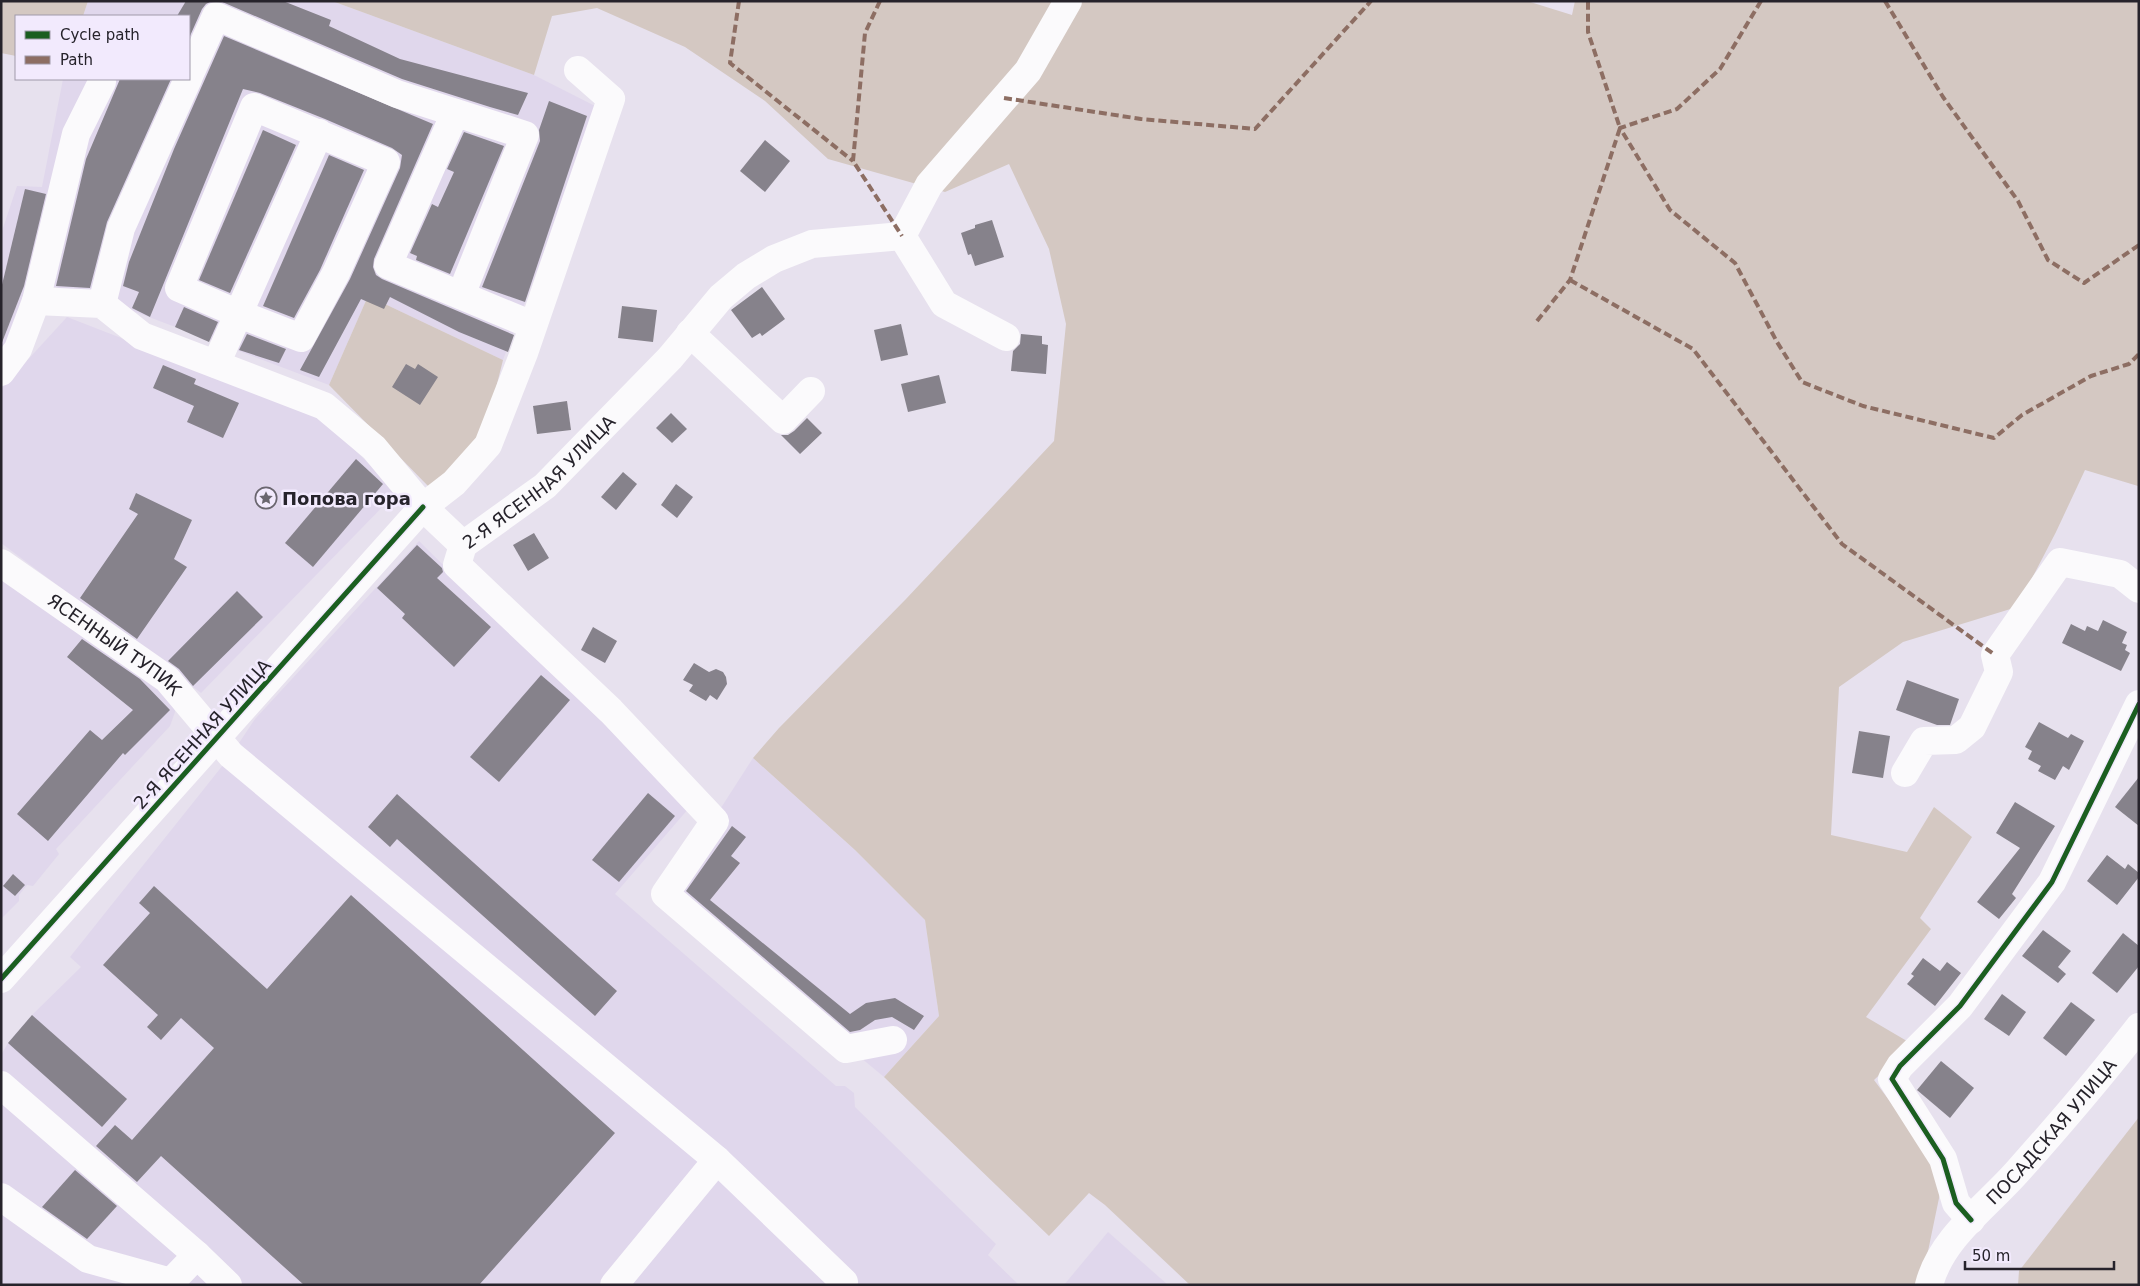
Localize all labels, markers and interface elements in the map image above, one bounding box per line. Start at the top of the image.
legend [15,15,190,80]
text: Cycle path [60,26,140,44]
text: Path [60,51,93,69]
street label: 2-Я ЯСЕННАЯ УЛИЦА [458,410,620,553]
place icon: Попова гора [254,486,278,510]
place label: Попова гора [282,488,411,509]
street label: ЯСЕННЫЙ ТУПИК [44,589,187,699]
street label: 2-Я ЯСЕННАЯ УЛИЦА [129,654,275,813]
street label: ПОСАДСКАЯ УЛИЦА [1981,1054,2121,1208]
scale bar [1965,1238,2114,1270]
text: 50 m [1972,1247,2010,1265]

